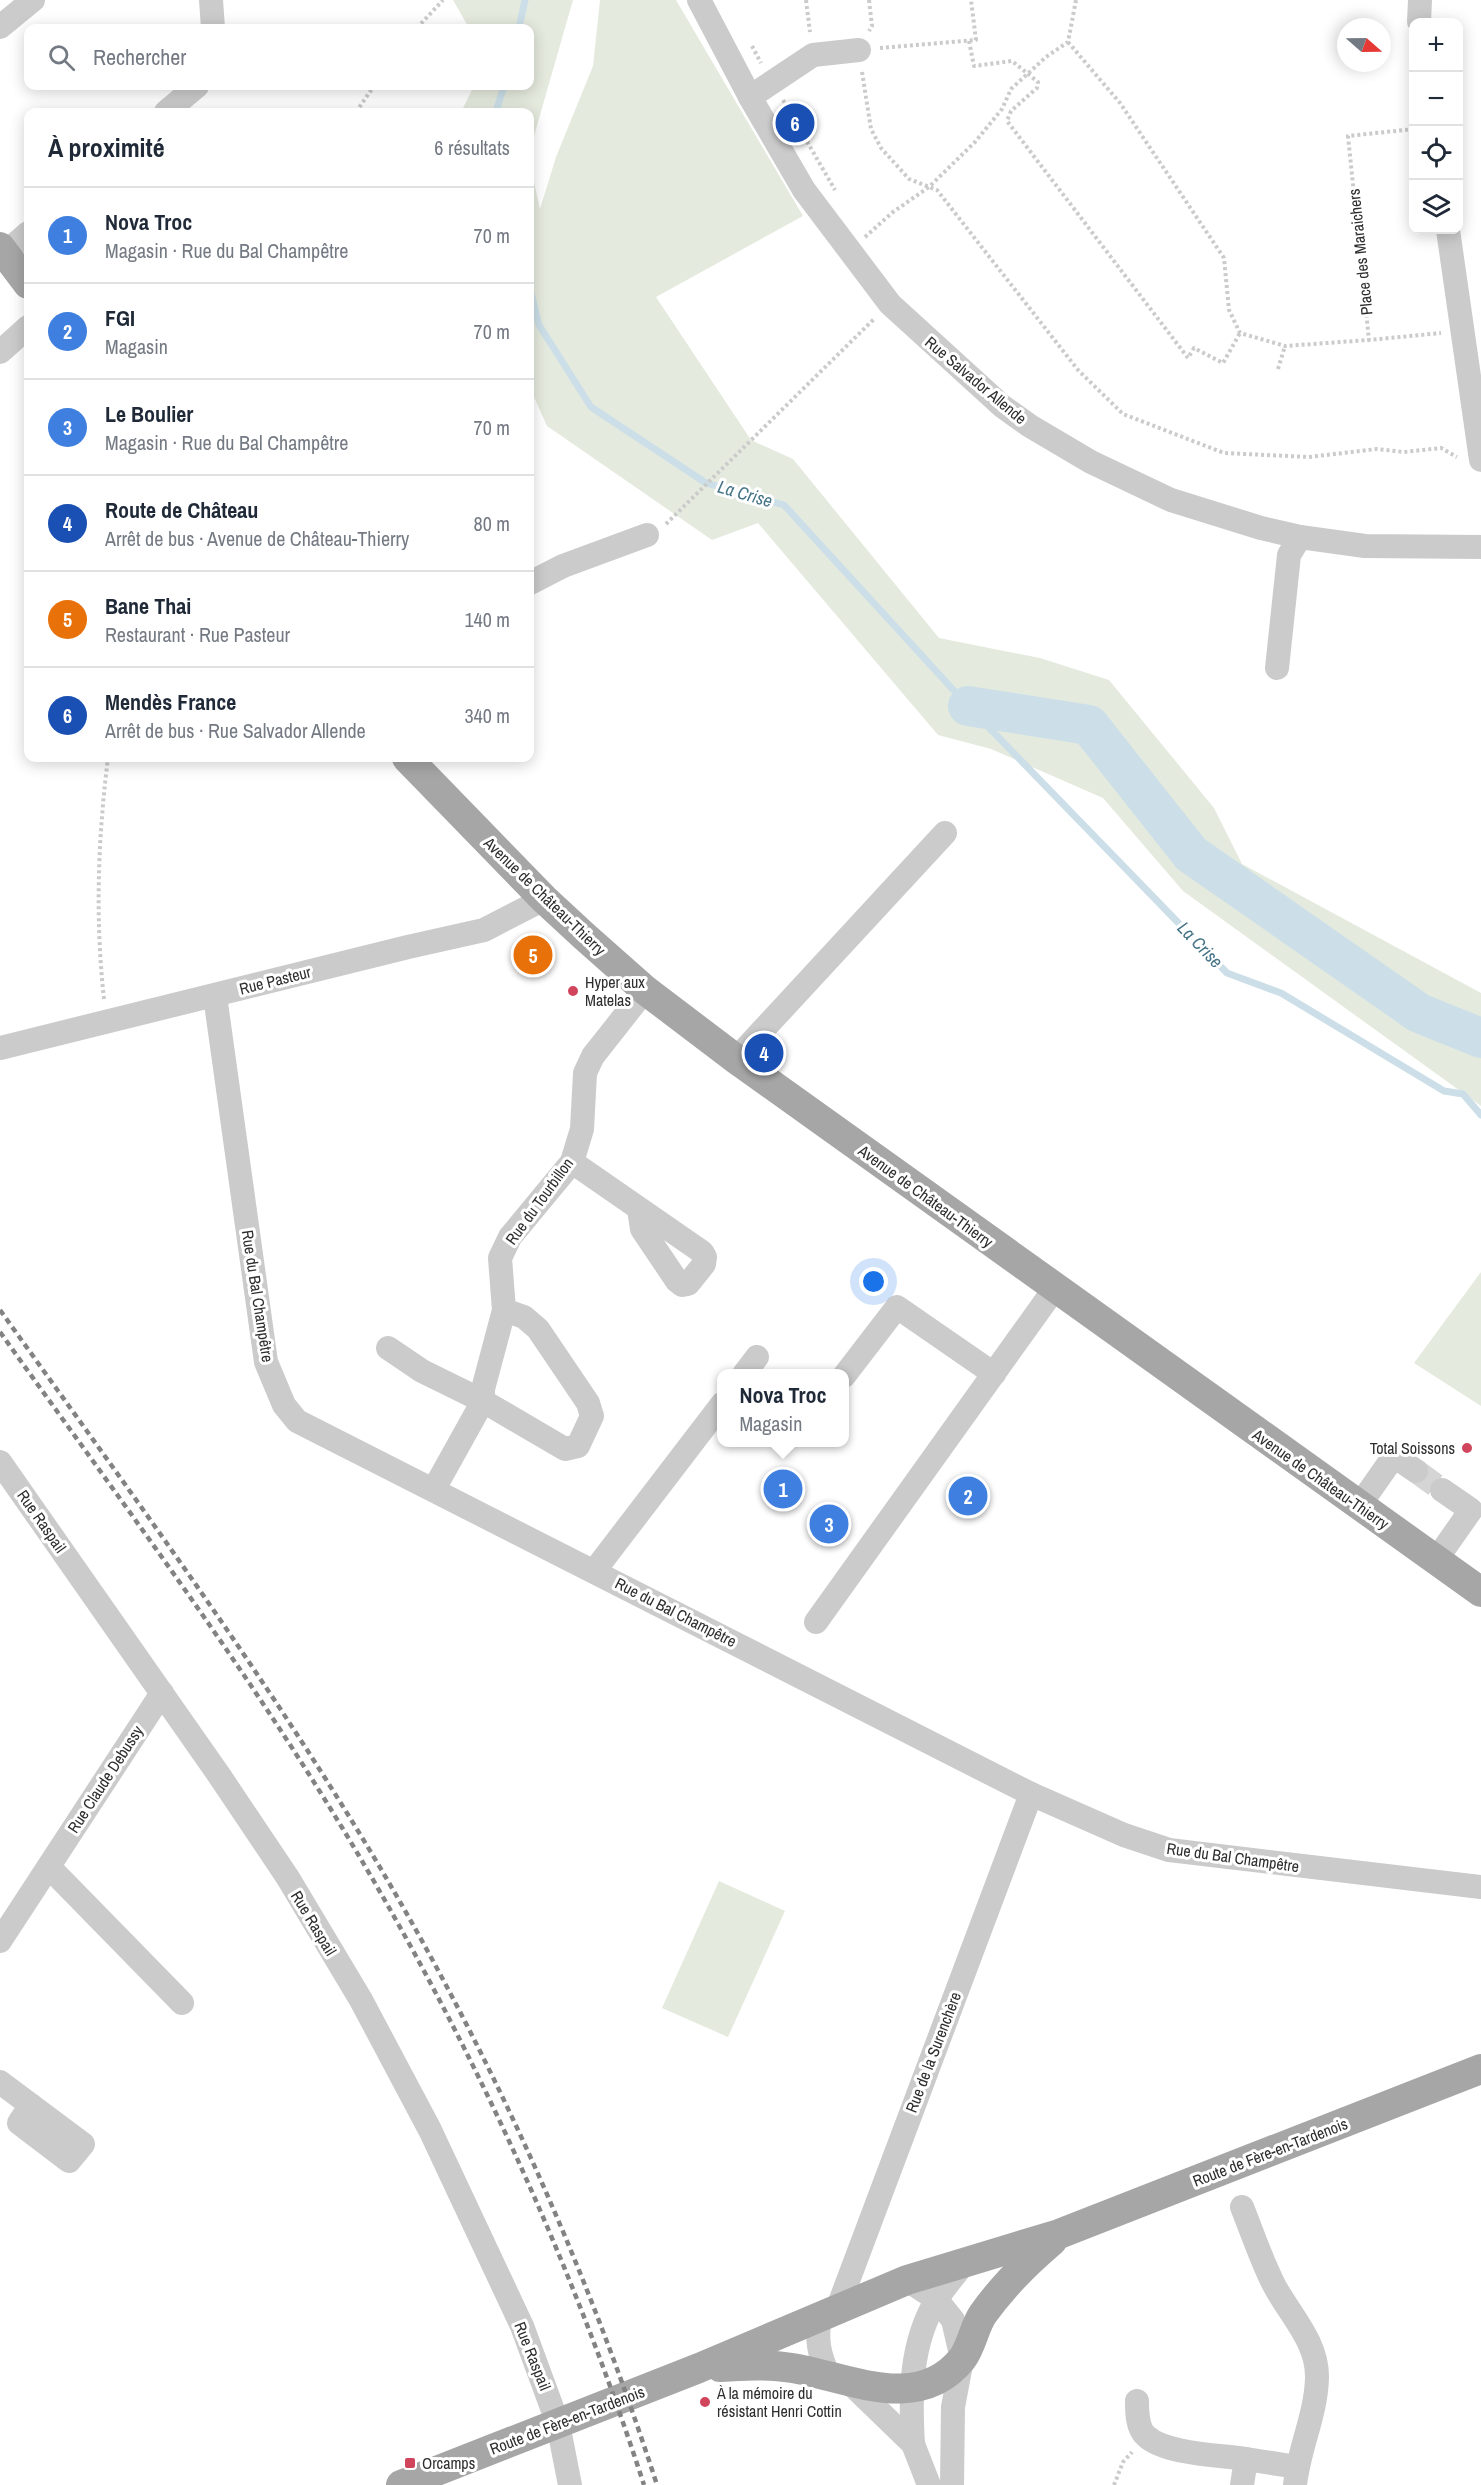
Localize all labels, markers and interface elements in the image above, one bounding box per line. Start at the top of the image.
north arrow [1337,18,1391,72]
map controls [1409,18,1463,234]
button: + [1409,18,1463,72]
search box [24,24,534,90]
icon: search [45,41,78,74]
text: Rechercher [93,42,186,72]
button: − [1409,72,1463,126]
pin: 6 [776,100,814,146]
button: locate [1409,126,1463,180]
text: À proximité [48,130,165,165]
text: 6 résultats [434,134,510,161]
button: layers [1409,180,1463,234]
street label: Place des Maraichers [1342,188,1378,316]
text: Nova Troc [105,207,192,237]
text: 1 [63,222,72,249]
text: 70 m [474,222,510,249]
text: Magasin · Rue du Bal Champêtre [105,237,348,264]
text: FGI [105,303,135,333]
text: 2 [63,318,72,345]
text: 70 m [474,318,510,345]
street label: Rue Salvador Allende [921,331,1031,429]
text: Magasin [105,333,168,360]
text: Le Boulier [105,399,193,429]
text: 3 [63,414,72,441]
text: 70 m [474,414,510,441]
text: Magasin · Rue du Bal Champêtre [105,429,348,456]
water label: La Crise [715,474,775,513]
text: Route de Château [105,495,258,525]
text: 4 [63,510,72,537]
text: 80 m [474,510,510,537]
text: Arrêt de bus · Avenue de Château-Thierry [105,525,409,552]
text: Bane Thai [105,591,191,621]
text: 5 [63,606,72,633]
text: 140 m [464,606,510,633]
text: Restaurant · Rue Pasteur [105,621,290,648]
text: Mendès France [105,687,236,717]
text: 6 [63,702,72,729]
text: 340 m [464,702,510,729]
text: Arrêt de bus · Rue Salvador Allende [105,717,366,744]
street label: Avenue de Château-Thierry [478,831,611,960]
water label: La Crise [1172,916,1229,973]
pin: 5 [514,932,552,978]
street label: Rue Pasteur [237,960,314,999]
place label: Hyper aux Matelas [585,971,645,1011]
marker: Hyper aux Matelas [566,984,580,998]
pin: 4 [744,1030,783,1076]
street label: Avenue de Château-Thierry [853,1139,998,1253]
street label: Rue du Tourbillon [500,1153,578,1249]
street label: Rue du Bal Champêtre [237,1228,279,1364]
your location [859,1267,888,1296]
popup [717,1369,849,1447]
text: Nova Troc [739,1380,827,1410]
text: Magasin [739,1410,802,1437]
street label: Avenue de Château-Thierry [1248,1423,1394,1535]
place label: Total Soissons [1370,1437,1455,1459]
marker: Total Soissons [1460,1441,1474,1455]
pin: 1 [764,1466,802,1512]
pin: 2 [948,1474,988,1518]
street label: Rue Raspail [12,1485,72,1557]
pin: 3 [810,1502,848,1546]
street label: Rue du Bal Champêtre [612,1572,740,1652]
street label: Rue Claude Debussy [62,1721,148,1837]
street label: Rue du Bal Champêtre [1165,1837,1301,1877]
street label: Rue Raspail [286,1886,342,1960]
street label: Rue de la Surenchère [900,1988,966,2116]
street label: Route de Fère-en-Tardenois [1189,2112,1351,2192]
street label: Rue Raspail [509,2318,557,2394]
street label: Route de Fère-en-Tardenois [486,2380,648,2460]
place label: À la mémoire du résistant Henri Cottin [716,2382,842,2422]
marker: À la mémoire du résistant Henri Cottin [698,2395,712,2409]
place label: Orcamps [422,2452,475,2474]
marker: Orcamps [403,2456,417,2470]

